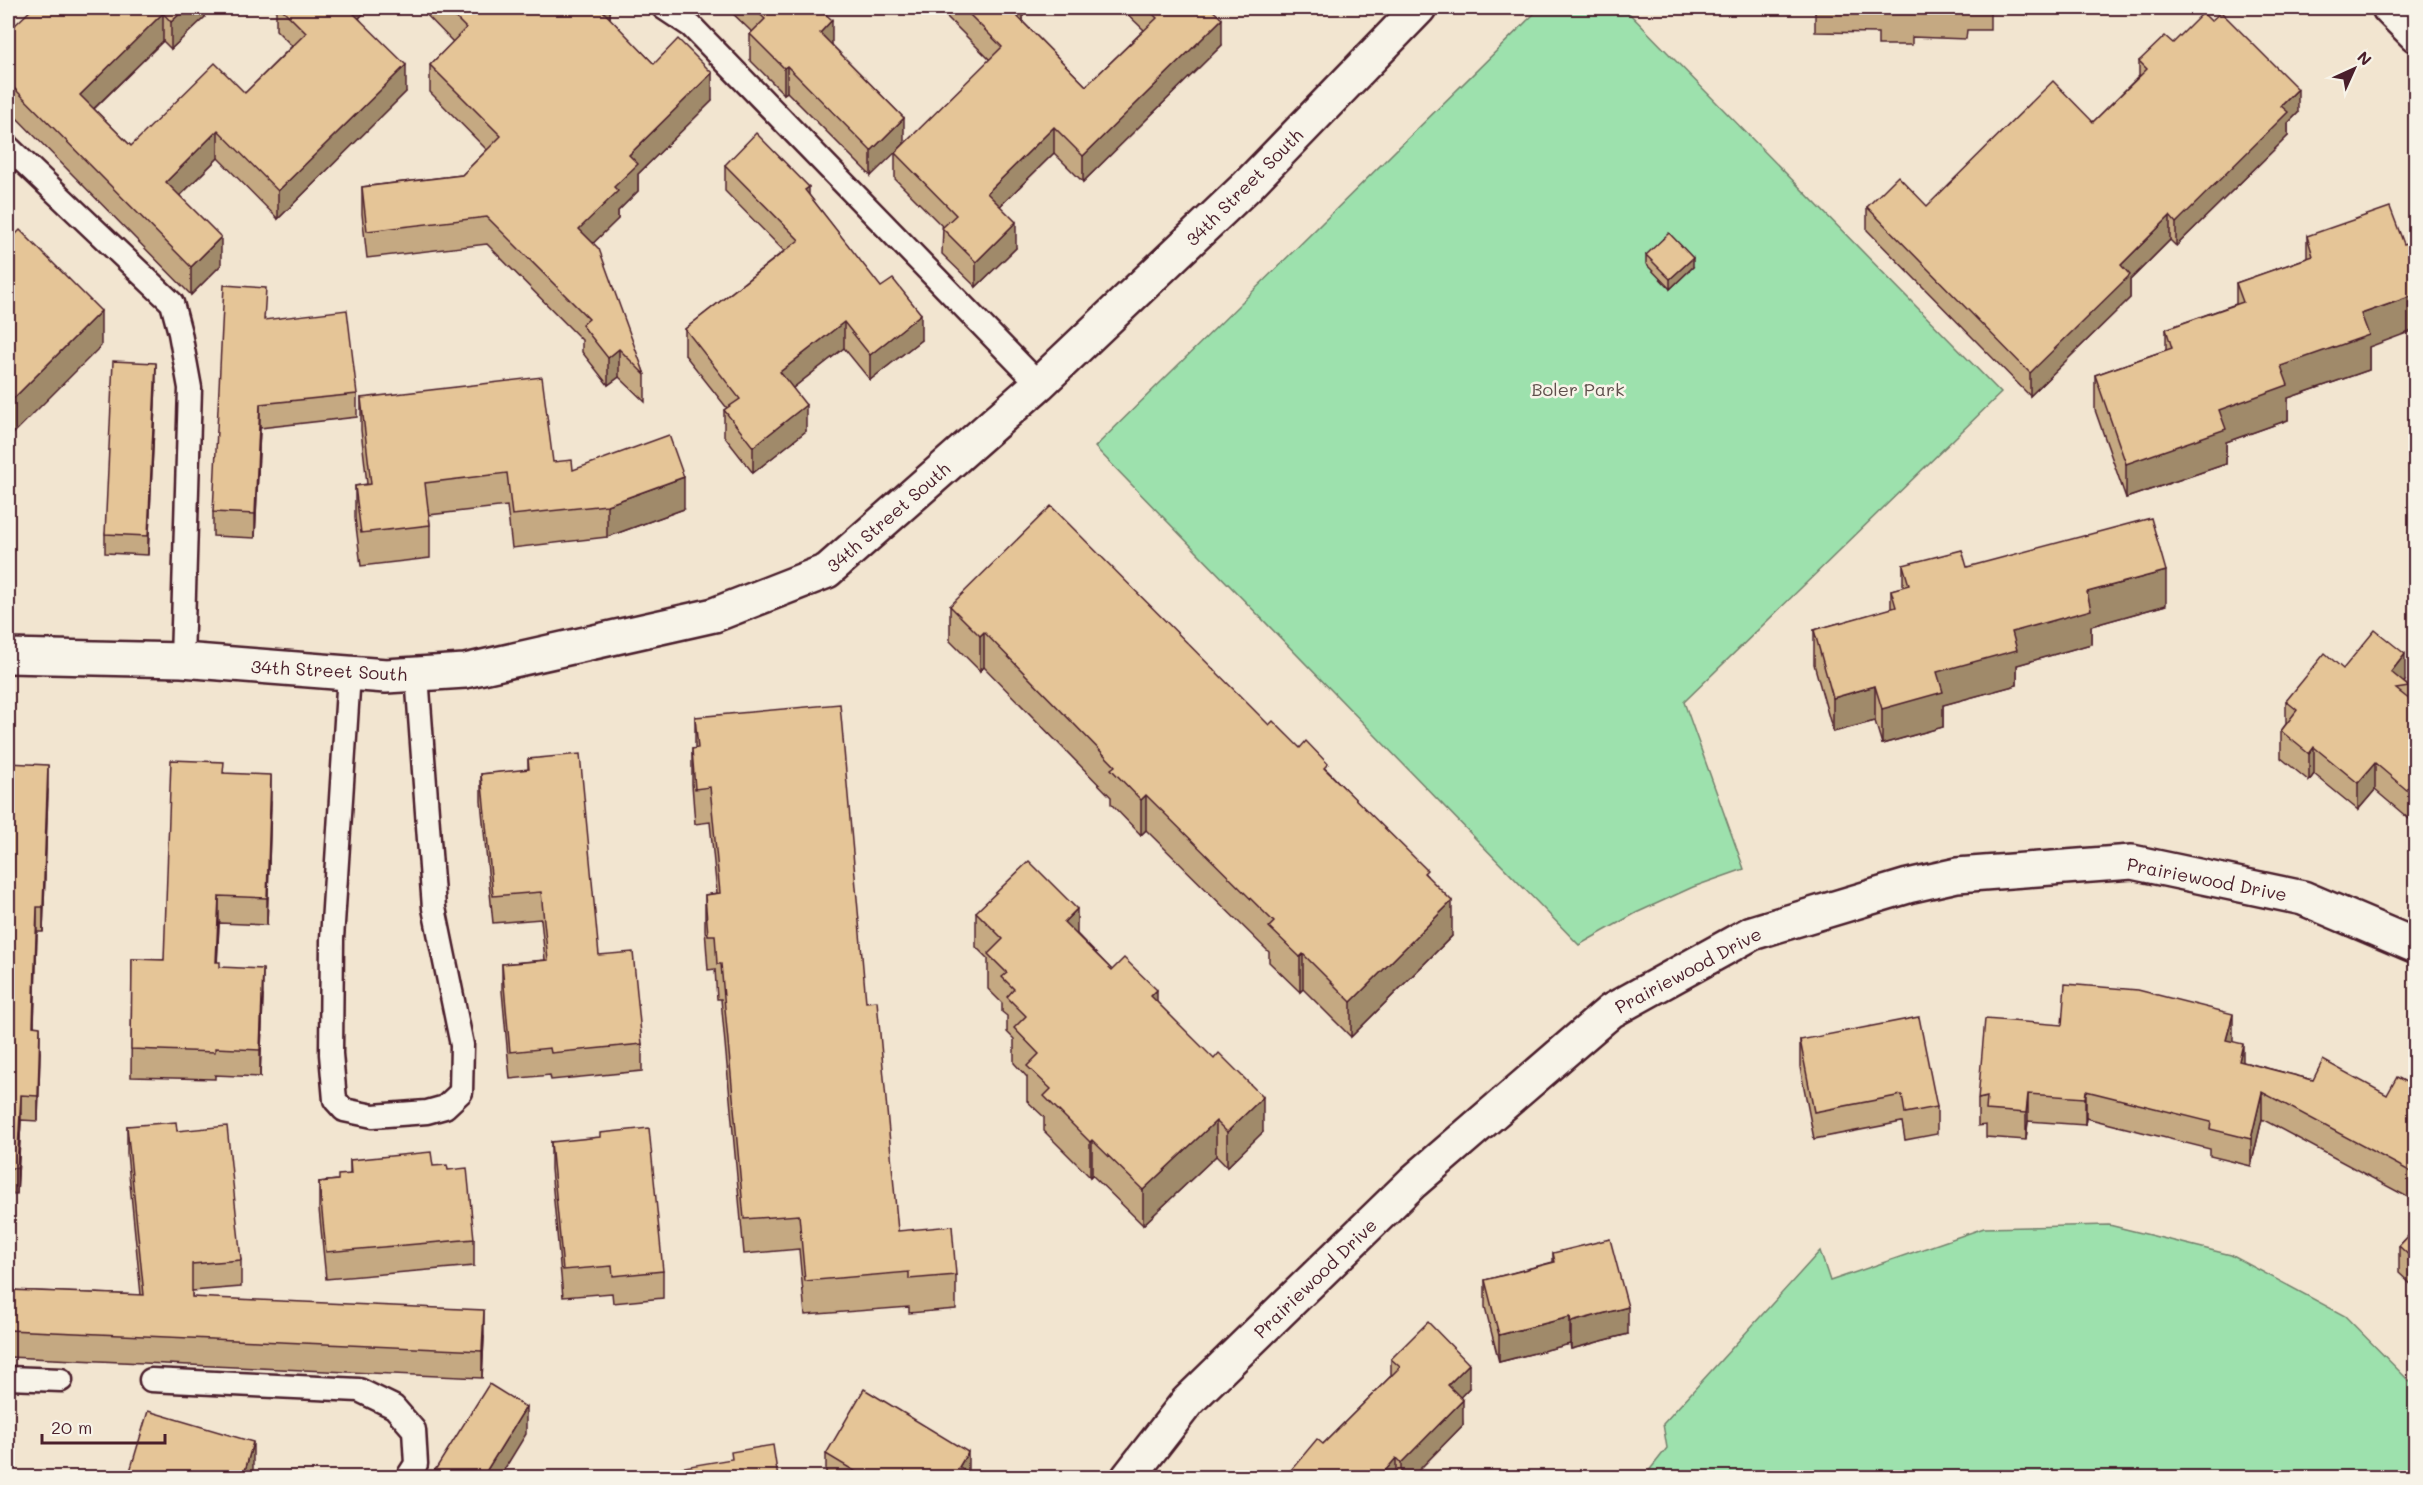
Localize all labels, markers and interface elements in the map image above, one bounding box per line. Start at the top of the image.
north arrow [2324,39,2384,99]
text: N [2353,46,2377,70]
street label: 34th Street South [1180,123,1308,251]
park label: Boler Park [1531,377,1625,401]
street label: 34th Street South [821,457,955,577]
street label: 34th Street South [250,654,408,686]
street label: Prairiewood Drive [2125,852,2289,906]
street label: Prairiewood Drive [1611,921,1765,1019]
street label: Prairiewood Drive [1248,1213,1382,1343]
scale bar [42,1407,165,1445]
text: 20 m [51,1415,92,1439]

